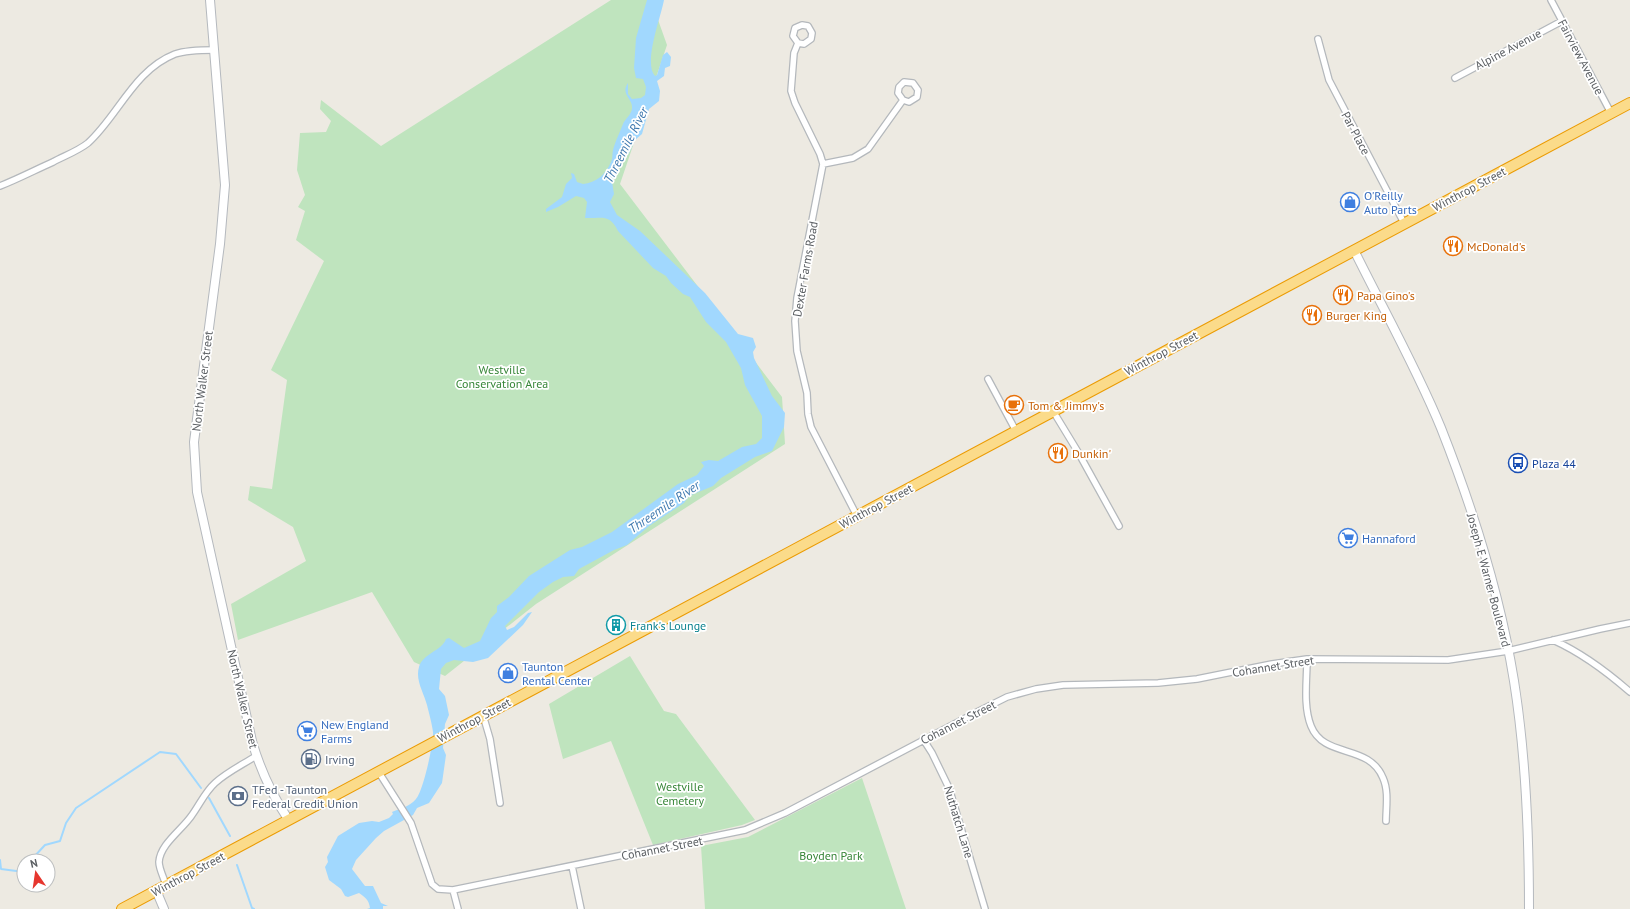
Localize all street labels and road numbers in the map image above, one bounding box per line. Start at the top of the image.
street label: Fairview Avenue [1555,17,1607,97]
street label: Alpine Avenue [1472,25,1544,73]
street label: Par Place [1338,109,1374,157]
street label: Winthrop Street [1430,163,1508,215]
street label: Dexter Farms Road [789,220,821,318]
street label: Winthrop Street [1122,327,1200,379]
street label: North Walker Street [188,330,216,432]
street label: Winthrop Street [837,480,915,532]
street label: Joseph E Warner Boulevard [1464,511,1514,648]
street label: North Walker Street [224,648,262,750]
street label: Cohannet Street [1231,652,1315,680]
street label: Winthrop Street [435,694,513,746]
street label: Cohannet Street [918,697,998,747]
street label: Nuthatch Lane [941,784,977,860]
street label: Cohannet Street [620,833,704,863]
street label: Winthrop Street [149,848,227,900]

